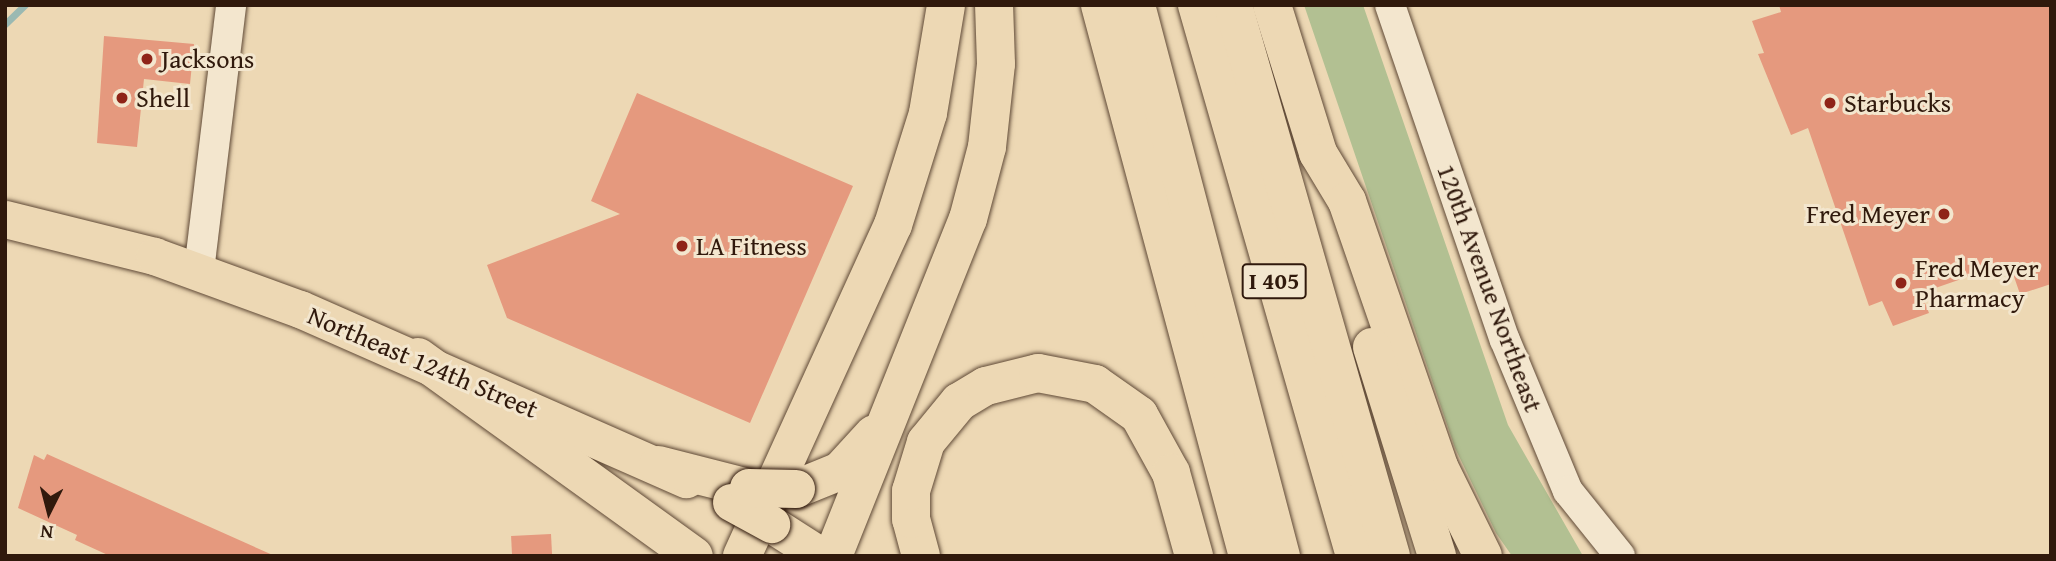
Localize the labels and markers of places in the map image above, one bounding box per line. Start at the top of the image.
place label: Jacksons [161,43,254,75]
marker: Jacksons [139,51,155,67]
place label: Shell [136,82,190,114]
place label: Starbucks [1844,87,1951,119]
marker: Shell [114,90,130,106]
marker: Starbucks [1822,95,1838,111]
place label: Fred Meyer [1806,198,1930,230]
marker: Fred Meyer [1936,206,1952,222]
place label: LA Fitness [696,230,807,262]
marker: LA Fitness [674,238,690,254]
place label: Fred Meyer Pharmacy [1915,252,2039,314]
marker: Fred Meyer Pharmacy [1893,275,1909,291]

